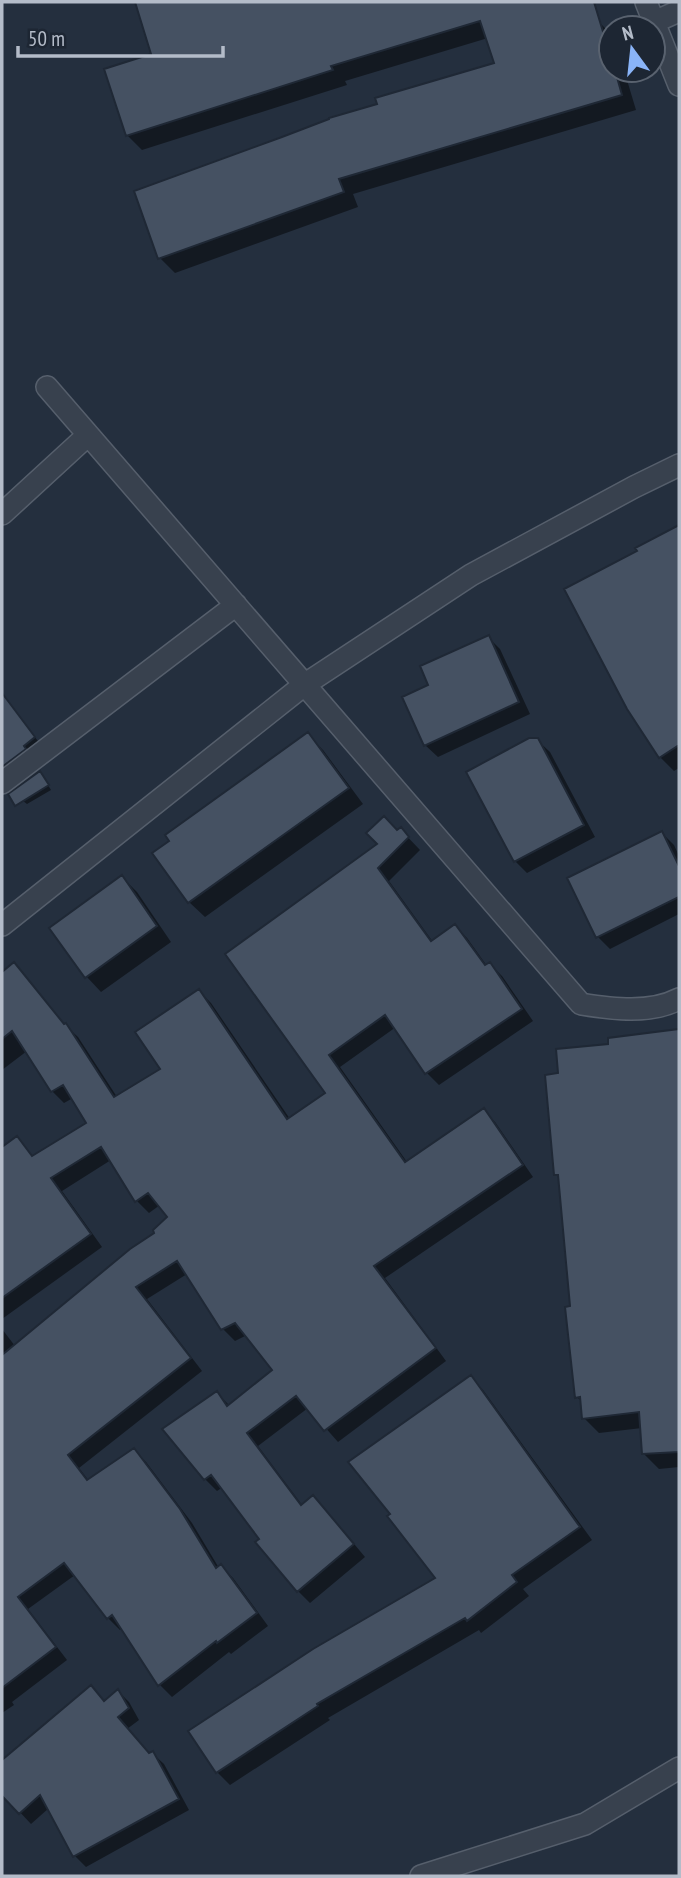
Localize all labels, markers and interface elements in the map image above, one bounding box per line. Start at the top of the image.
scale bar [18,14,222,58]
north arrow [597,14,667,84]
text: N [620,20,636,45]
text: 50 m [28,25,65,52]

